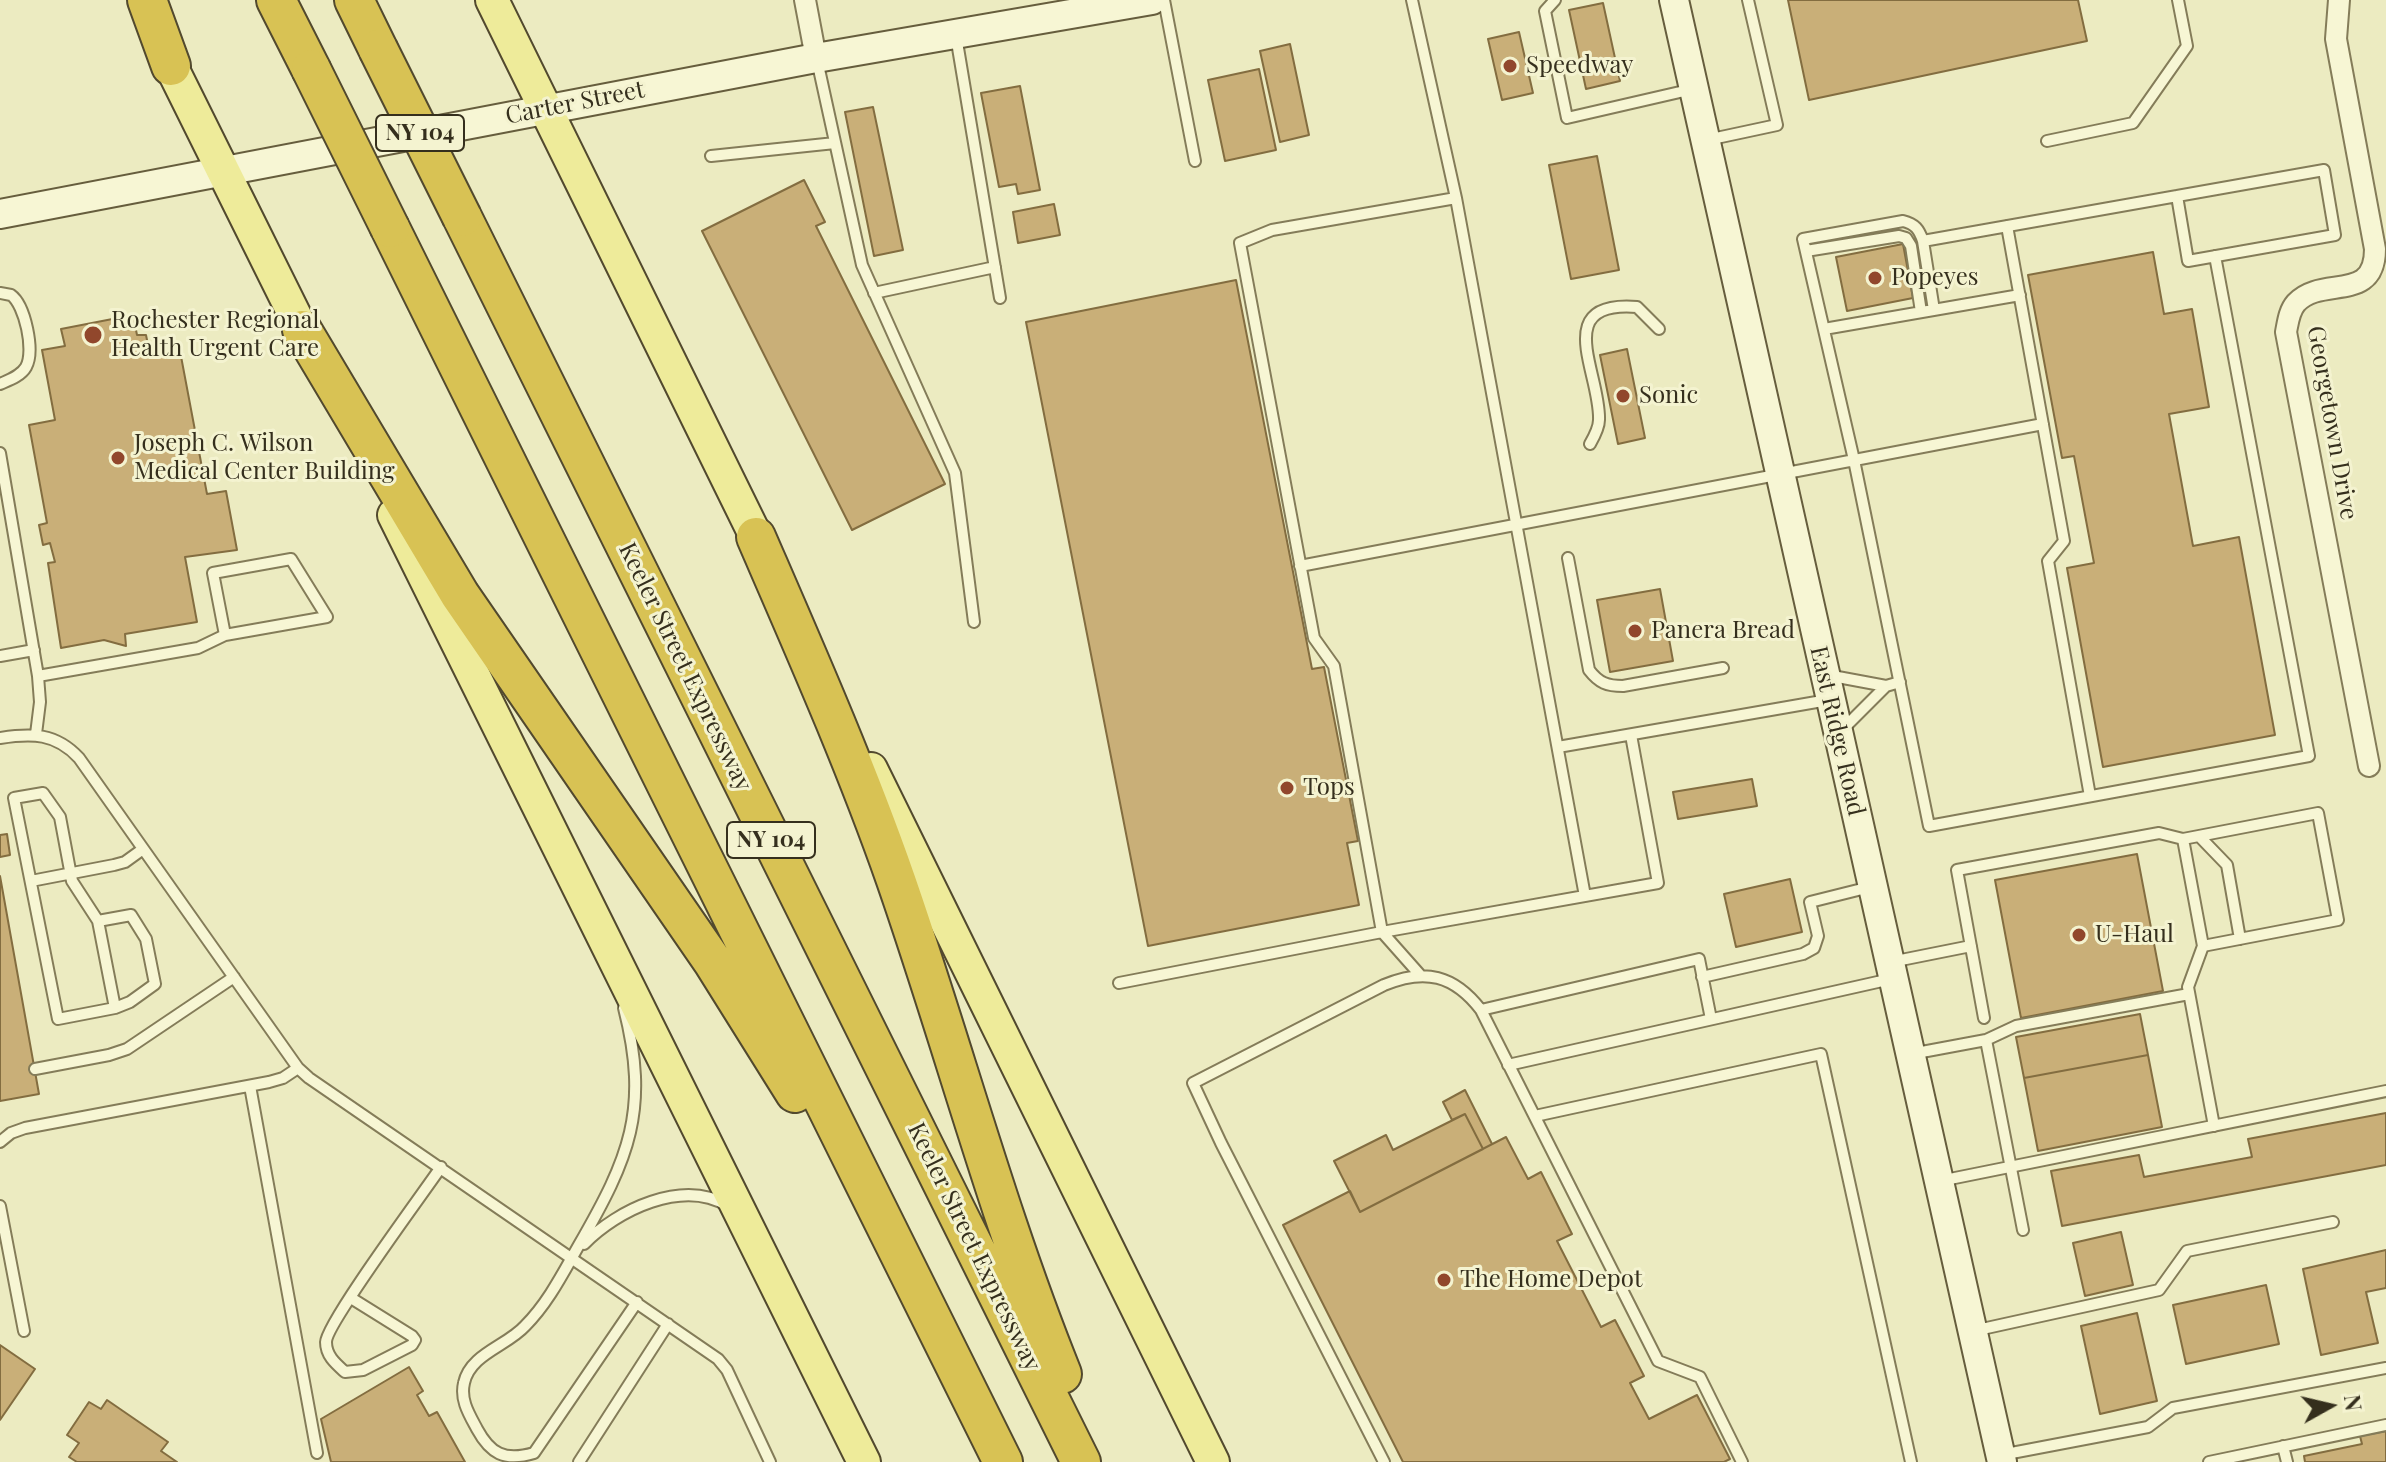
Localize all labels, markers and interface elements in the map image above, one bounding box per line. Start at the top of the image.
place label: Speedway [1526,52,1633,80]
marker: Speedway [1501,57,1519,75]
street label: Carter Street [503,75,647,131]
road number: NY 104 [376,115,464,151]
place label: Popeyes [1891,264,1979,292]
marker: Popeyes [1866,269,1884,287]
place label: Rochester Regional Health Urgent Care [111,307,319,363]
marker: Rochester Regional Health Urgent Care [82,324,104,346]
street label: Georgetown Drive [2301,324,2363,522]
place label: Sonic [1639,382,1698,410]
marker: Sonic [1614,387,1632,405]
place label: Joseph C. Wilson Medical Center Building [134,430,395,486]
marker: Joseph C. Wilson Medical Center Building [109,449,127,467]
street label: Keeler Street Expressway [612,538,758,796]
place label: Panera Bread [1651,617,1795,645]
marker: Panera Bread [1626,622,1644,640]
street label: East Ridge Road [1803,643,1871,819]
place label: Tops [1303,774,1355,802]
marker: Tops [1278,779,1296,797]
road number: NY 104 [727,822,815,858]
place label: U-Haul [2095,921,2174,949]
marker: U-Haul [2070,926,2088,944]
street label: Keeler Street Expressway [901,1118,1047,1376]
place label: The Home Depot [1460,1266,1642,1294]
marker: The Home Depot [1435,1271,1453,1289]
north arrow [2290,1366,2370,1446]
text: N [2338,1393,2370,1413]

